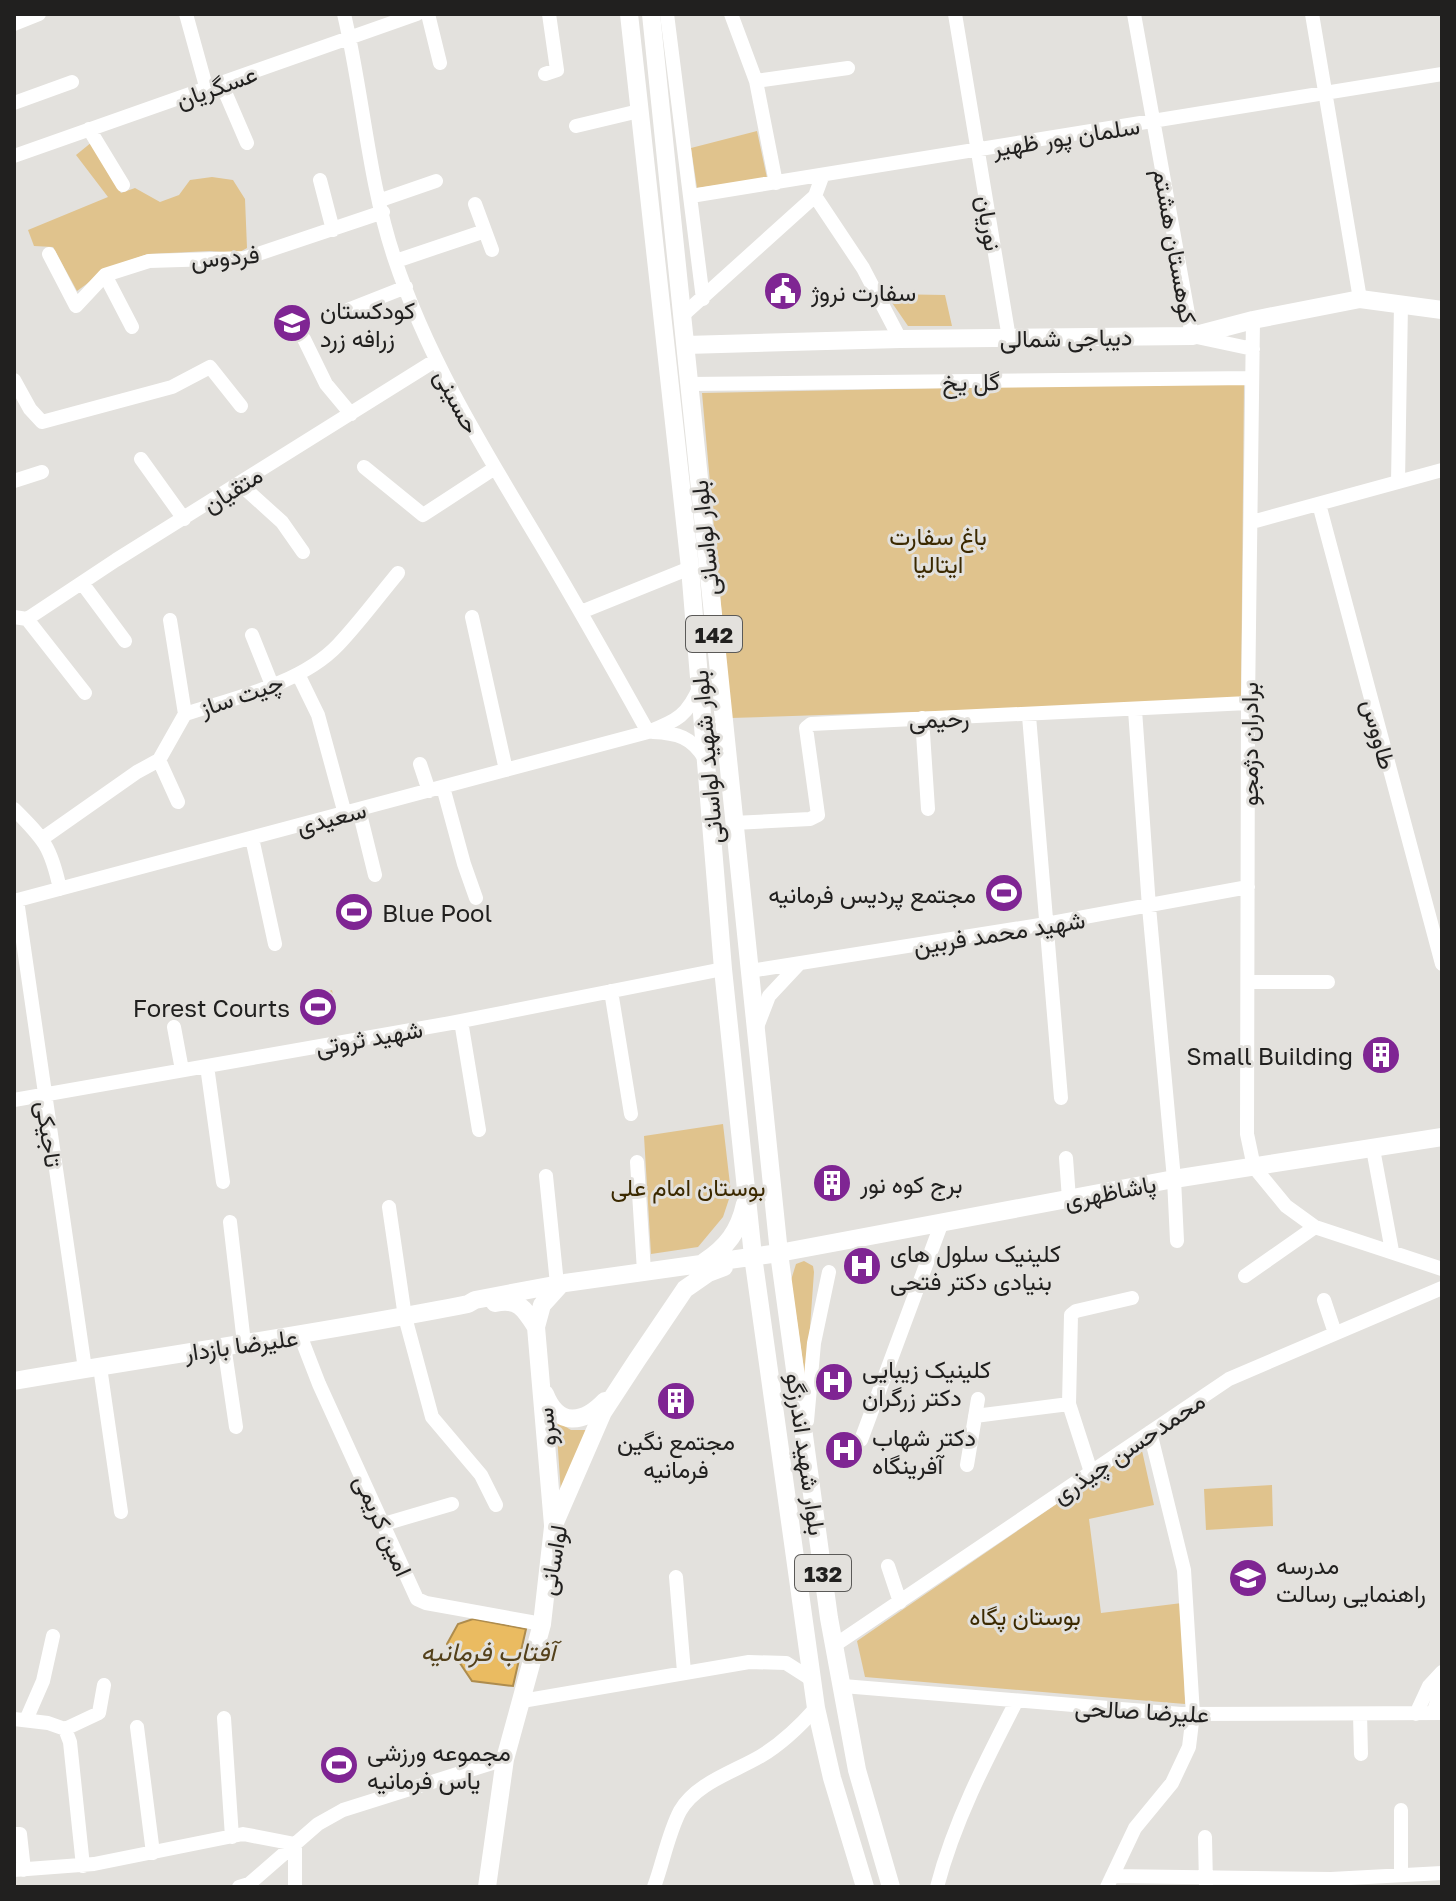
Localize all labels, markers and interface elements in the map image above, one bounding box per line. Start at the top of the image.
street label: عسگریان [171,58,261,116]
street label: سلمان پور ظهیر [989,110,1142,165]
street label: کوهستان هشتم [1145,166,1204,326]
street label: نوریان [969,193,1009,253]
street label: فردوس [189,239,261,275]
public building icon: سفارت نروژ [762,270,804,312]
place label: سفارت نروژ [810,277,916,308]
place label: کودکستان زرافه زرد [320,295,415,354]
school or university icon: کودکستان زرافه زرد [271,302,313,344]
street label: دیباجی شمالی [999,321,1133,354]
street label: حسینی [428,364,487,439]
street label: گل یخ [942,366,1000,400]
street label: متقیان [197,459,268,519]
street label: بلوار لواسانی [684,479,726,597]
park label: باغ سفارت ایتالیا [889,521,987,579]
road number: 142 [686,616,742,652]
street label: چیت ساز [194,666,288,725]
street label: بلوار شهید لواسانی [684,669,730,845]
street label: برادران دژمجو [1234,682,1265,806]
street label: طاووس [1355,696,1403,773]
street label: رحیمی [908,702,970,736]
street label: سعیدی [293,794,369,841]
sports icon: مجتمع پردیس فرمانیه [983,872,1025,914]
place label: مجتمع پردیس فرمانیه [768,879,976,912]
sports icon: Blue Pool [333,891,375,933]
place label: Blue Pool [382,898,492,927]
street label: شهید محمد فربین [911,904,1087,962]
sports icon: Forest Courts [297,986,339,1028]
place label: Forest Courts [133,993,290,1022]
street label: شهید ثروتی [313,1013,425,1063]
building icon: Small Building [1360,1034,1402,1076]
place label: Small Building [1186,1041,1353,1070]
street label: تاجیکی [30,1099,69,1169]
building icon: برج کوه نور [811,1162,853,1204]
street label: پاشاظهری [1062,1168,1159,1217]
place label: برج کوه نور [859,1169,963,1201]
park label: بوستان امام علی [610,1172,766,1204]
place label: کلینیک سلول های بنیادی دکتر فتحی [890,1238,1061,1297]
hospital icon: کلینیک سلول های بنیادی دکتر فتحی [841,1245,883,1287]
street label: علیرضا بازدار [181,1322,300,1368]
place label: کلینیک زیبایی دکتر زرگران [862,1354,991,1413]
hospital icon: کلینیک زیبایی دکتر زرگران [813,1361,855,1403]
street label: بلوار شهید اندرزگو [779,1371,833,1537]
building icon: مجتمع نگین فرمانیه [655,1380,697,1422]
street label: محمدحسن چیذری [1046,1385,1212,1511]
street label: سرو [529,1406,563,1447]
place label: دکتر شهاب آفرینگاه [872,1422,976,1481]
place label: مجتمع نگین فرمانیه [617,1426,735,1485]
hospital icon: دکتر شهاب آفرینگاه [823,1429,865,1471]
street label: امین کریمی [347,1470,419,1581]
street label: لواسانی [532,1523,574,1598]
place label: مدرسه راهنمایی رسالت [1276,1550,1426,1609]
road number: 132 [795,1555,851,1591]
school or university icon: مدرسه راهنمایی رسالت [1227,1557,1269,1599]
park label: بوستان پگاه [969,1601,1081,1633]
water label: آفتاب فرمانیه [421,1636,562,1668]
street label: علیرضا صالحی [1074,1692,1210,1730]
place label: مجموعه ورزشی یاس فرمانیه [367,1737,511,1796]
sports icon: مجموعه ورزشی یاس فرمانیه [318,1744,360,1786]

